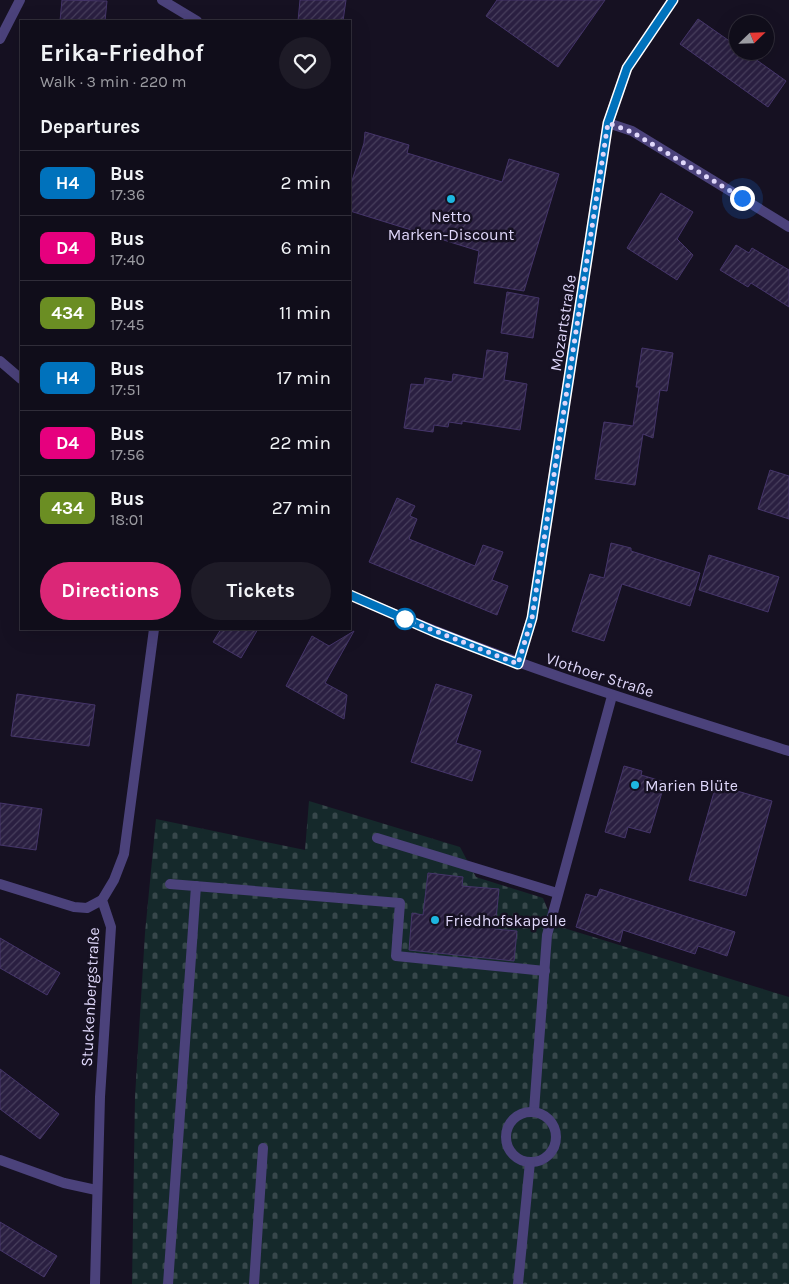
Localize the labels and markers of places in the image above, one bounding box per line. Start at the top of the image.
marker: Netto Marken-Discount [445,193,457,205]
place label: Netto Marken-Discount [388,207,514,244]
unlabelled marker [394,608,416,630]
place label: Marien Blüte [645,776,738,795]
marker: Marien Blüte [629,779,641,791]
place label: Friedhofskapelle [445,911,566,930]
marker: Friedhofskapelle [429,914,441,926]

